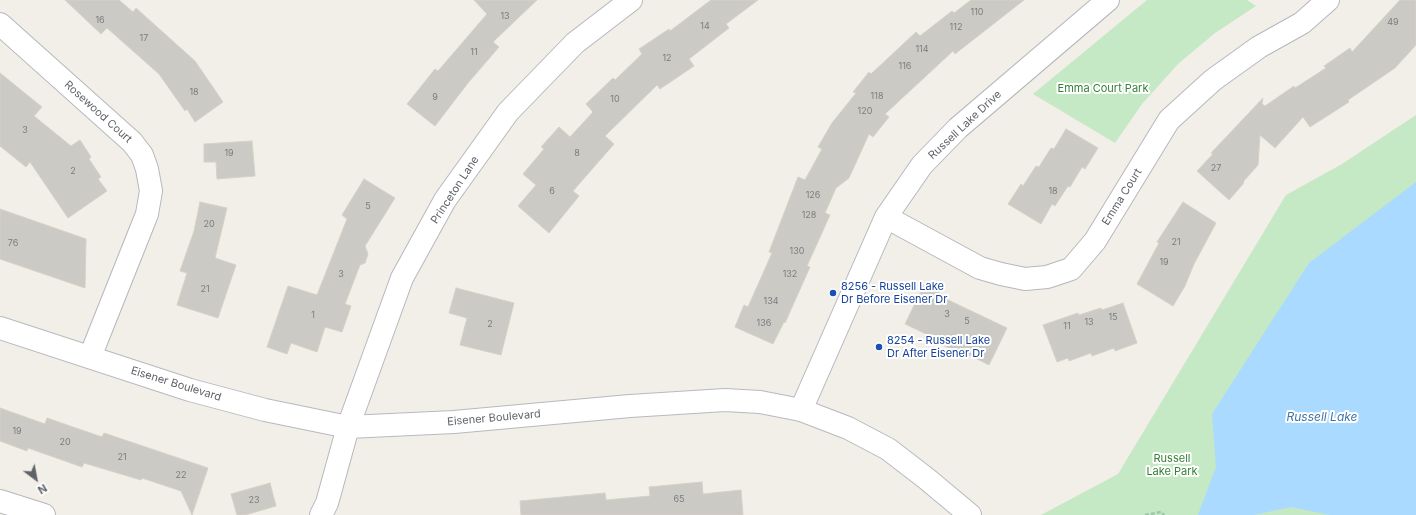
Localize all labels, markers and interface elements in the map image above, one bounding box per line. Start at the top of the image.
house number: 110 [971,7,983,17]
house number: 13 [500,11,510,21]
house number: 16 [95,15,105,25]
house number: 49 [1387,17,1399,27]
house number: 14 [700,21,710,31]
house number: 112 [950,22,962,32]
house number: 17 [140,33,148,43]
house number: 114 [915,44,929,54]
house number: 11 [470,47,478,57]
house number: 12 [662,53,672,63]
house number: 116 [899,61,911,71]
street label: Rosewood Court [61,78,135,146]
park label: Emma Court Park [1058,82,1148,96]
house number: 18 [189,87,199,97]
street label: Russell Lake Drive [926,88,1004,162]
house number: 118 [871,91,883,101]
house number: 9 [432,92,438,102]
house number: 10 [610,94,620,104]
house number: 120 [858,106,872,116]
house number: 3 [22,125,28,135]
house number: 19 [224,148,234,158]
house number: 8 [574,148,580,158]
street label: Princeton Lane [428,154,482,226]
house number: 27 [1211,163,1221,173]
house number: 2 [70,166,76,176]
street label: Emma Court [1099,166,1145,228]
house number: 6 [549,186,555,196]
house number: 18 [1048,186,1058,196]
house number: 126 [806,190,820,200]
house number: 5 [365,201,371,211]
house number: 128 [802,210,816,220]
house number: 20 [203,219,215,229]
house number: 21 [1171,237,1181,247]
house number: 76 [8,238,18,248]
house number: 130 [790,246,804,256]
house number: 19 [1159,257,1169,267]
house number: 3 [338,269,344,279]
house number: 132 [783,269,797,279]
place label: 8256 - Russell Lake Dr Before Eisener Dr [841,280,947,306]
house number: 21 [200,284,210,294]
marker: 8256 - Russell Lake Dr Before Eisener Dr [828,288,838,298]
house number: 134 [763,296,779,306]
house number: 3 [944,309,950,319]
house number: 1 [311,310,315,320]
house number: 15 [1108,312,1118,322]
house number: 5 [964,316,970,326]
house number: 13 [1084,317,1094,327]
house number: 136 [757,318,771,328]
house number: 2 [487,319,493,329]
house number: 11 [1063,321,1071,331]
place label: 8254 - Russell Lake Dr After Eisener Dr [887,334,990,360]
marker: 8254 - Russell Lake Dr After Eisener Dr [874,342,884,352]
street label: Eisener Boulevard [129,364,223,404]
street label: Eisener Boulevard [447,407,541,429]
water label: Russell Lake [1287,410,1357,424]
house number: 19 [12,426,22,436]
house number: 20 [59,437,71,447]
house number: 21 [117,452,127,462]
park label: Russell Lake Park [1146,452,1198,478]
north arrow [16,459,56,499]
house number: 22 [176,470,186,480]
text: N [35,481,50,497]
house number: 65 [673,494,685,504]
house number: 23 [248,495,260,505]

